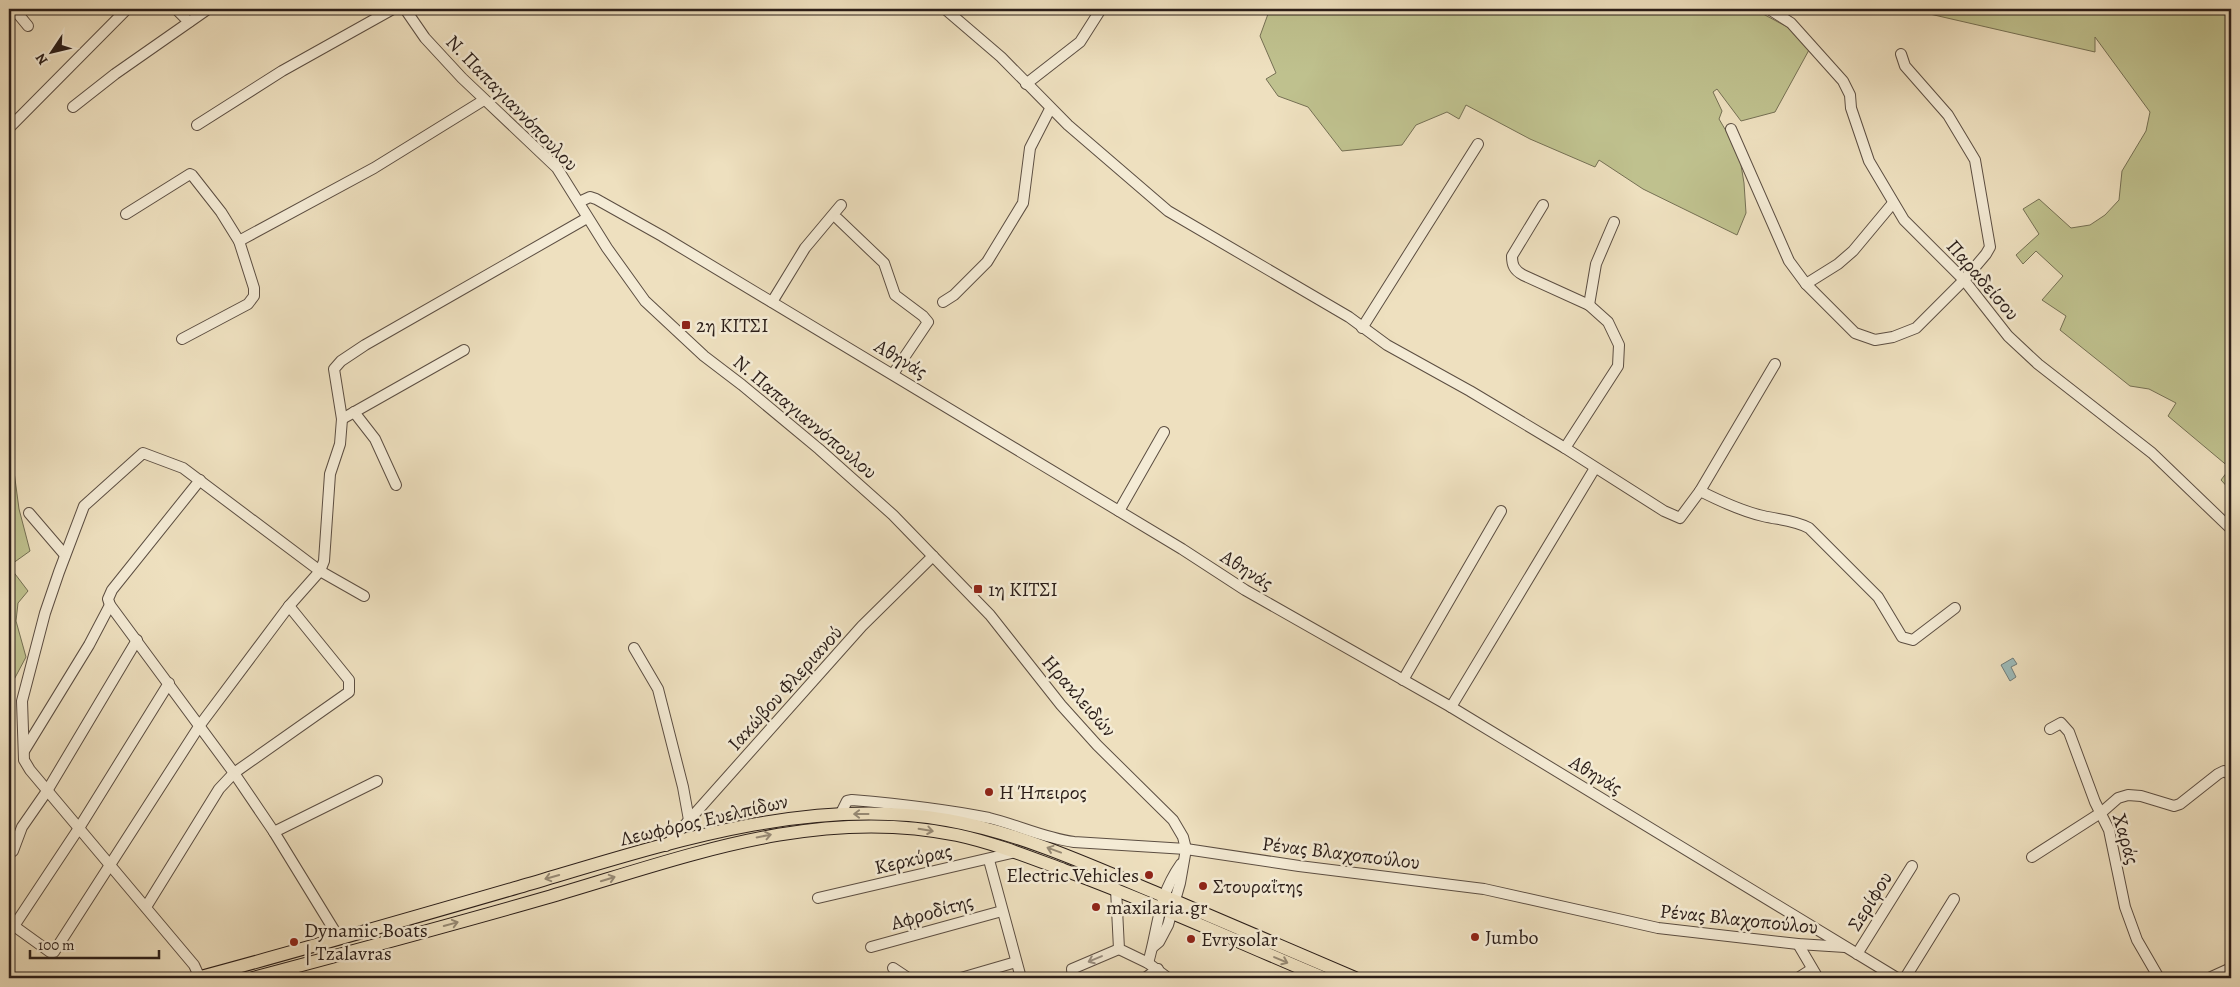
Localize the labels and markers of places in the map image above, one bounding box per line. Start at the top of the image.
place label: 2η ΚΙΤΣΙ [696,312,768,339]
marker: 2η ΚΙΤΣΙ [680,319,692,331]
place label: 1η ΚΙΤΣΙ [988,576,1058,603]
marker: 1η ΚΙΤΣΙ [972,583,984,595]
place label: Η Ήπειρος [999,779,1087,806]
marker: Η Ήπειρος [983,786,995,798]
place label: Electric Vehicles [1006,862,1139,889]
marker: Electric Vehicles [1143,869,1155,881]
place label: Στουραΐτης [1213,873,1303,900]
marker: Στουραΐτης [1197,880,1209,892]
place label: maxilaria.gr [1106,894,1208,921]
marker: maxilaria.gr [1090,901,1102,913]
place label: Dynamic Boats | Tzalavras [304,917,428,967]
place label: Jumbo [1485,924,1539,951]
place label: Evrysolar [1201,926,1278,953]
marker: Jumbo [1469,931,1481,943]
marker: Evrysolar [1185,933,1197,945]
marker: Dynamic Boats | Tzalavras [288,936,300,948]

